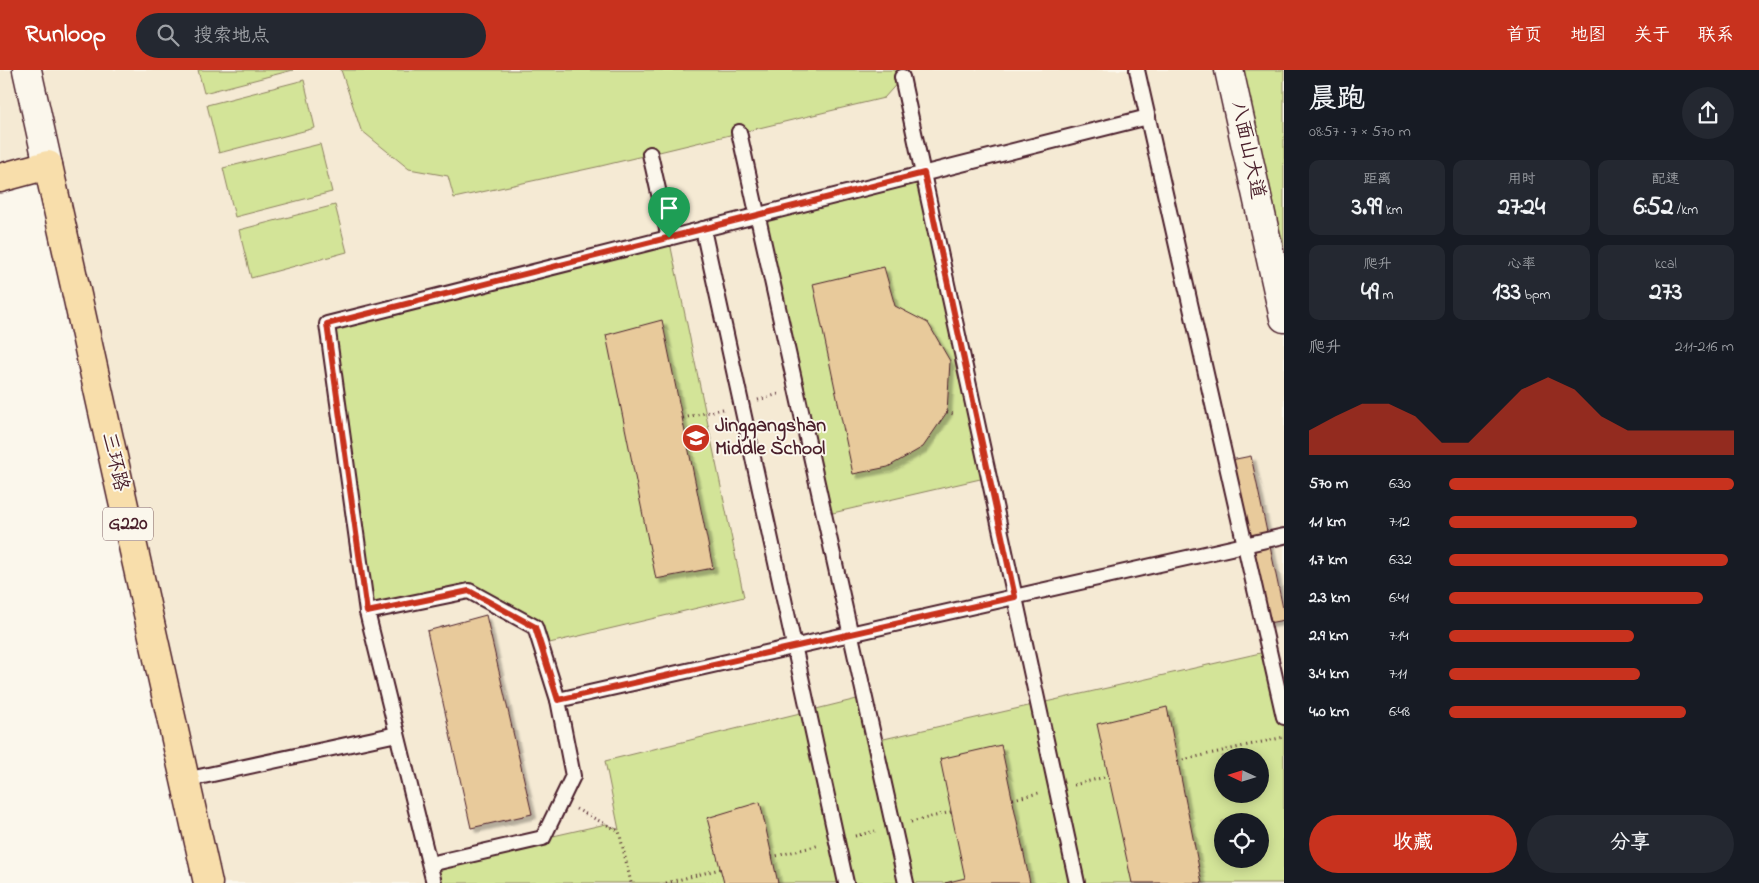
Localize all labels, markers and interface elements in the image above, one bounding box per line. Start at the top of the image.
search box [136,13,486,58]
text: Runloop [25,18,106,53]
icon: search [154,21,182,49]
text: 搜索地点 [194,23,270,50]
text: 首页 [1506,23,1542,49]
text: 地图 [1570,23,1606,49]
text: 关于 [1634,23,1670,49]
text: 联系 [1698,23,1734,49]
text: 晨跑 [1309,80,1365,121]
button: share [1682,87,1734,139]
street label: 八面山大道 [1222,98,1272,202]
text: 08:57 · 7 × 570 m [1309,120,1411,144]
text: 距离 [1363,169,1391,190]
text: 用时 [1507,169,1535,190]
text: 配速 [1652,169,1680,190]
pin [648,187,690,238]
text: 3.99 [1352,190,1382,226]
text: 27:24 [1498,190,1545,226]
text: 6:52 [1633,190,1673,226]
icon: arrive [655,194,683,222]
text: km [1382,200,1403,221]
text: /km [1673,200,1698,221]
text: 爬升 [1363,254,1391,275]
text: 心率 [1507,254,1535,275]
text: kcal [1655,254,1677,275]
text: 49 [1361,275,1379,311]
text: 133 [1493,275,1521,311]
text: 273 [1649,275,1682,311]
text: m [1379,285,1393,306]
text: bpm [1521,285,1550,306]
text: 211–216 m [1675,335,1734,359]
text: 爬升 [1309,336,1341,360]
place label: Jinggangshan Middle School [715,412,826,464]
school or university icon: Jinggangshan Middle School [681,423,711,453]
street label: 三环路 [93,430,135,495]
text: 570 m [1309,472,1348,496]
text: 6:30 [1389,472,1411,496]
road number: G220 [103,508,153,540]
text: 1.1 km [1309,510,1346,534]
text: 7:12 [1389,510,1410,534]
text: 1.7 km [1309,548,1347,572]
text: 6:32 [1389,548,1412,572]
text: 2.3 km [1309,586,1350,610]
text: 6:41 [1389,586,1409,610]
text: 2.9 km [1309,624,1348,648]
text: 7:14 [1389,624,1409,648]
text: 3.4 km [1309,662,1349,686]
text: 7:11 [1389,662,1407,686]
text: 4.0 km [1309,700,1349,724]
text: 6:48 [1389,700,1410,724]
north arrow [1214,748,1269,802]
map controls [1214,748,1269,868]
button: locate [1214,813,1269,868]
button: 收藏 [1309,815,1517,873]
button: 分享 [1527,815,1734,873]

